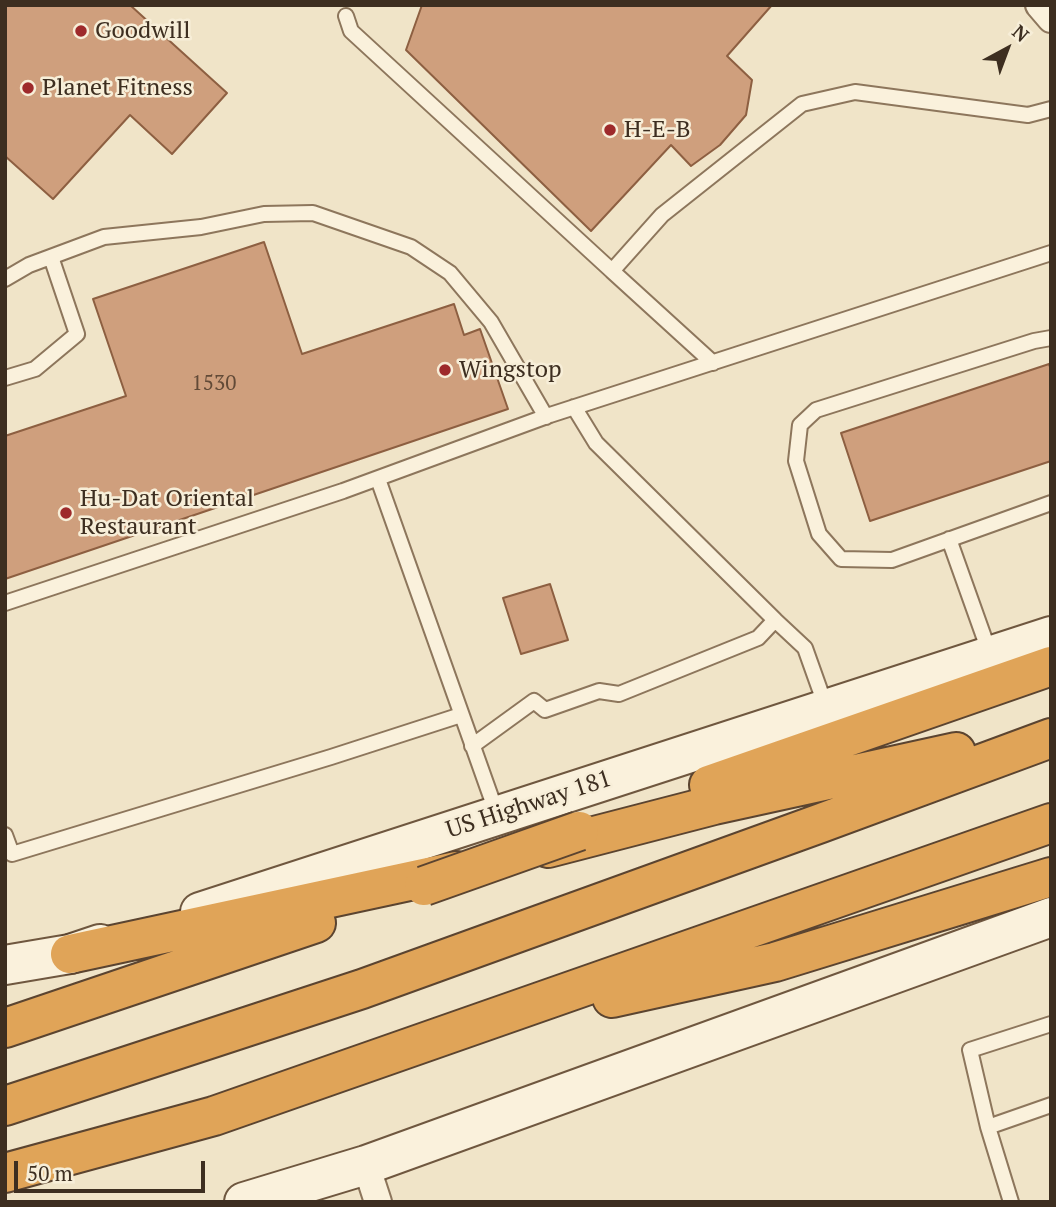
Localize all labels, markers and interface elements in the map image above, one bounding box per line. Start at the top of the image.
north arrow [972,14,1042,84]
place label: Goodwill [95,17,191,45]
text: N [1007,19,1035,47]
marker: Goodwill [73,23,89,39]
place label: Planet Fitness [42,74,193,102]
marker: Planet Fitness [20,80,36,96]
place label: H-E-B [624,116,691,144]
marker: H-E-B [602,122,618,138]
place label: Wingstop [459,356,562,384]
marker: Wingstop [437,362,453,378]
house number: 1530 [192,371,236,397]
place label: Hu-Dat Oriental Restaurant [80,485,254,541]
marker: Hu-Dat Oriental Restaurant [58,505,74,521]
street label: US Highway 181 [443,765,615,845]
scale bar [18,1148,208,1192]
text: 50 m [27,1159,73,1187]

